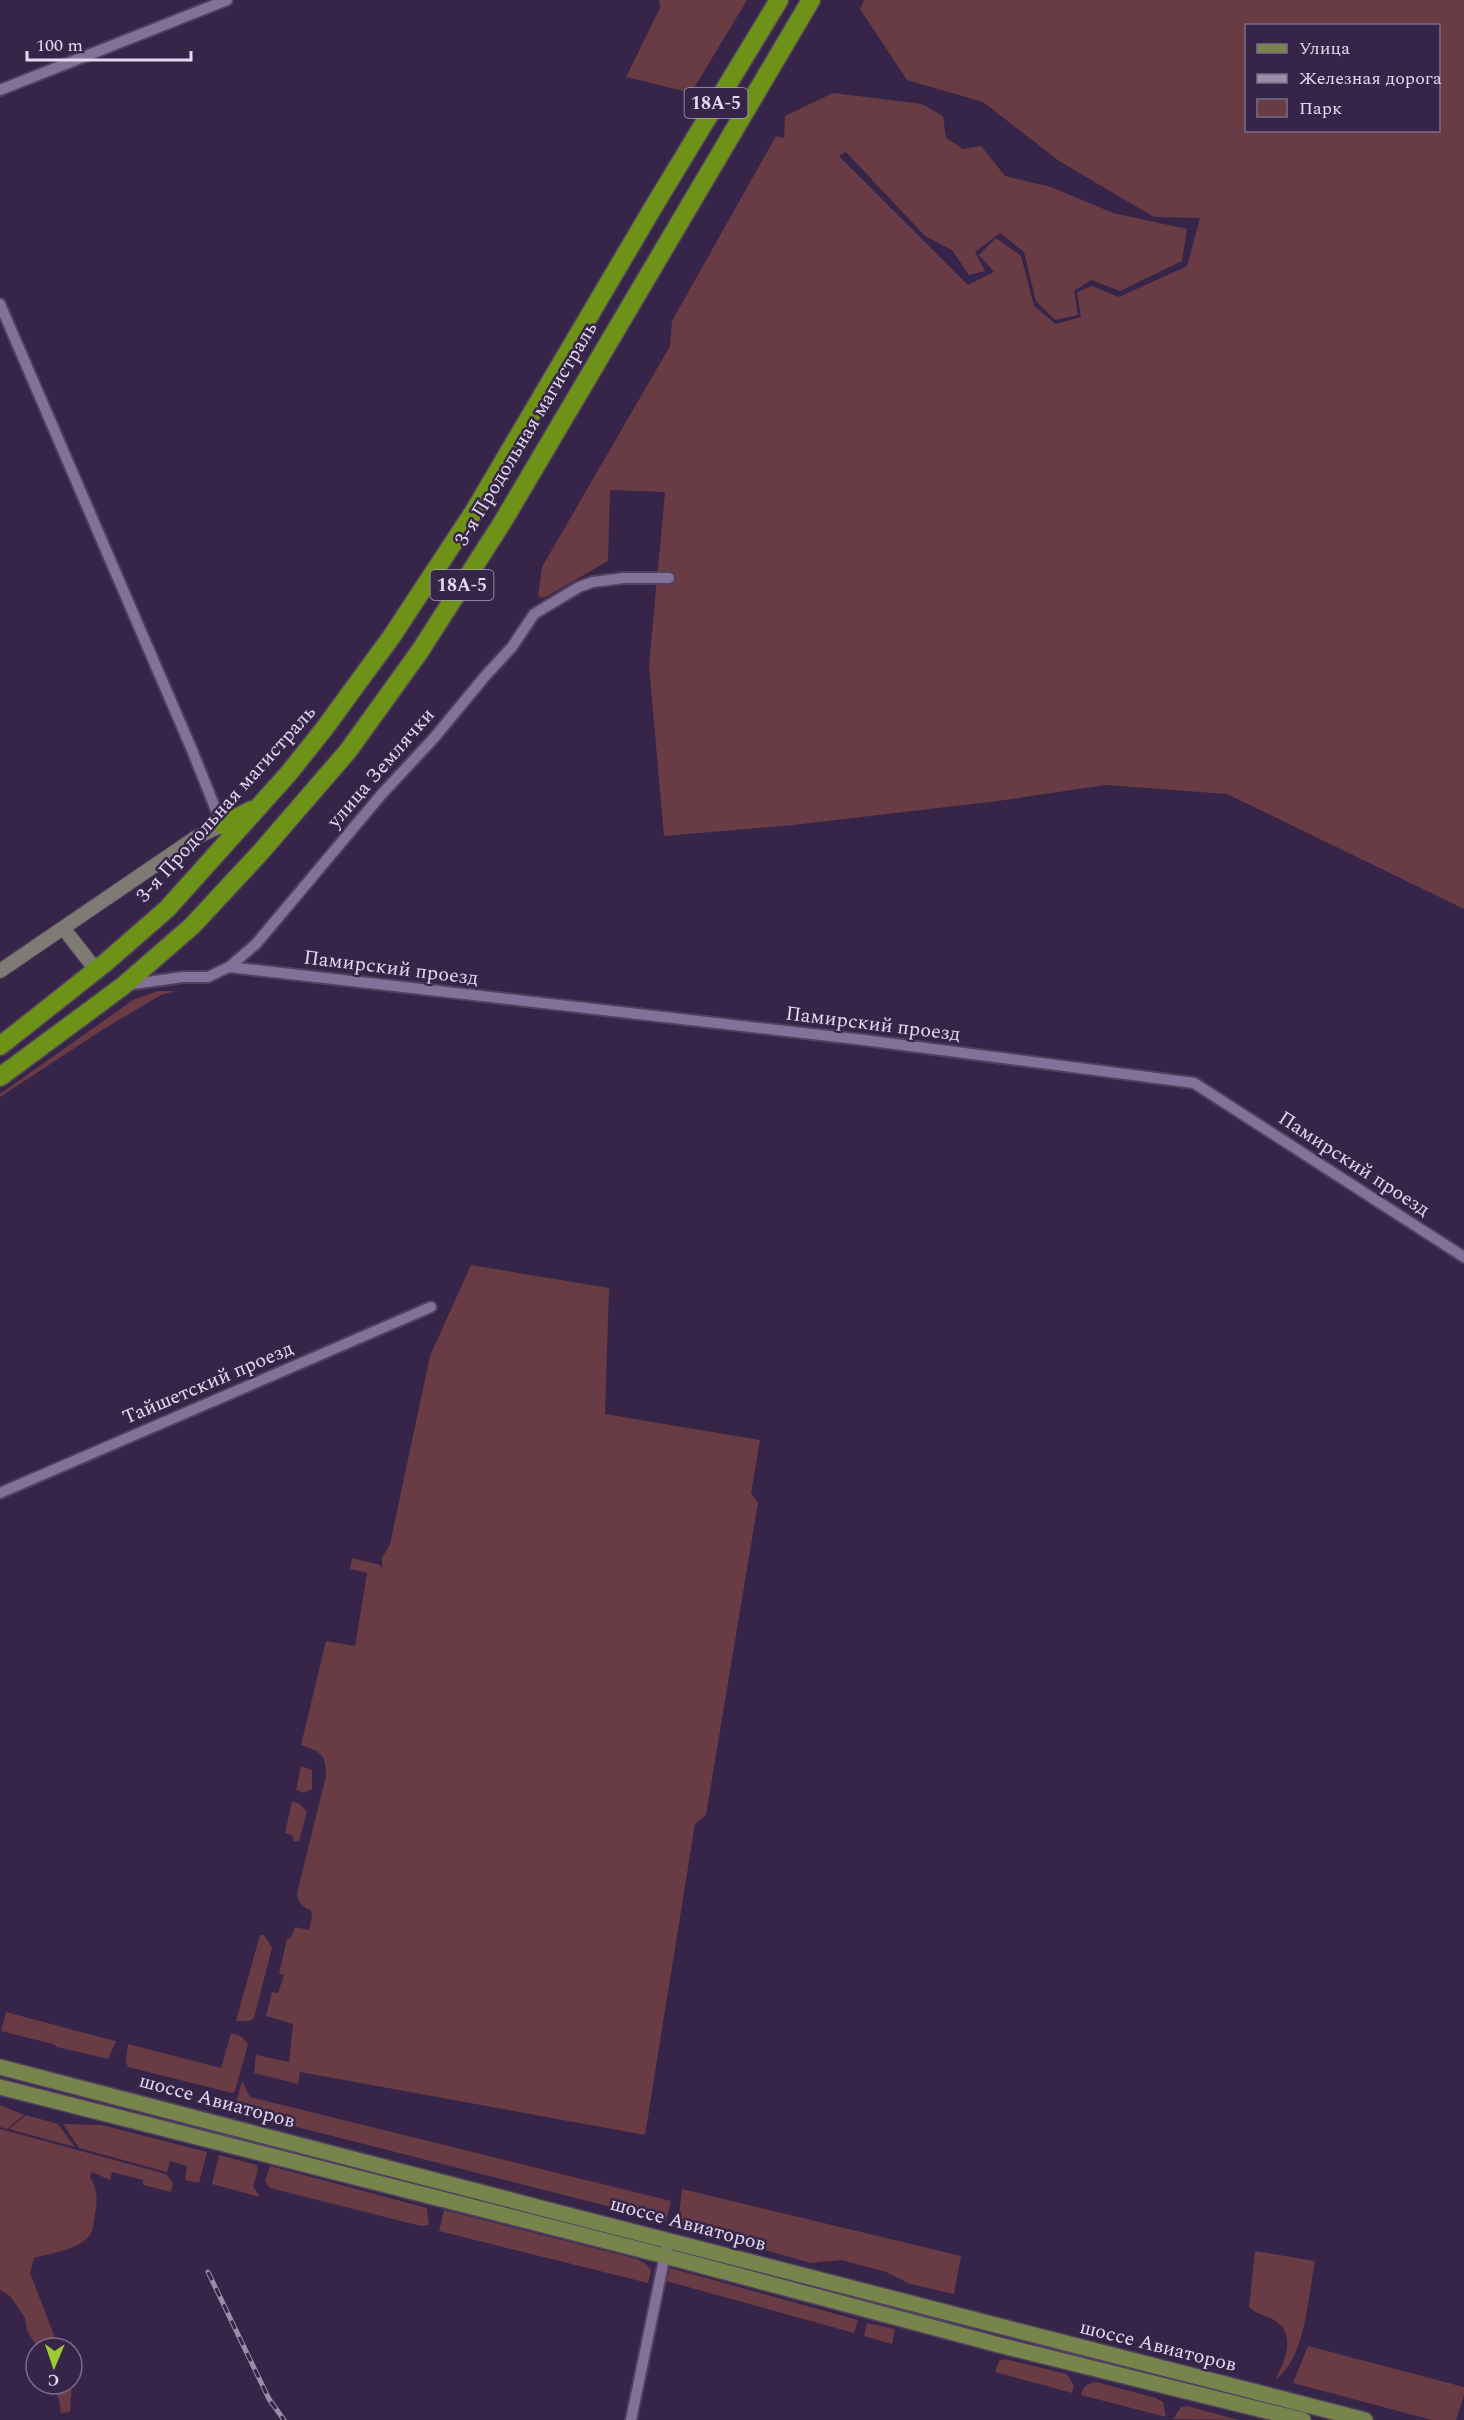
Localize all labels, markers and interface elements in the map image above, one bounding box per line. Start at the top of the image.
scale bar [27,24,190,62]
legend [1245,24,1440,132]
text: 100 m [36,32,83,59]
text: Улица [1299,35,1350,62]
text: Железная дорога [1299,65,1442,92]
road number: 18А-5 [684,88,748,118]
text: Парк [1299,95,1342,122]
street label: 3-я Продольная магистраль [447,316,605,552]
road number: 18А-5 [430,570,494,600]
street label: 3-я Продольная магистраль [129,698,323,910]
street label: улица Землячки [319,701,442,836]
street label: Памирский проезд [302,942,480,994]
street label: Памирский проезд [784,998,962,1050]
street label: Памирский проезд [1272,1103,1436,1225]
street label: Тайшетский проезд [118,1333,298,1433]
street label: шоссе Авиаторов [136,2066,298,2136]
street label: шоссе Авиаторов [607,2189,769,2259]
street label: шоссе Авиаторов [1077,2312,1239,2380]
north arrow [24,2336,84,2396]
text: С [47,2368,60,2392]

